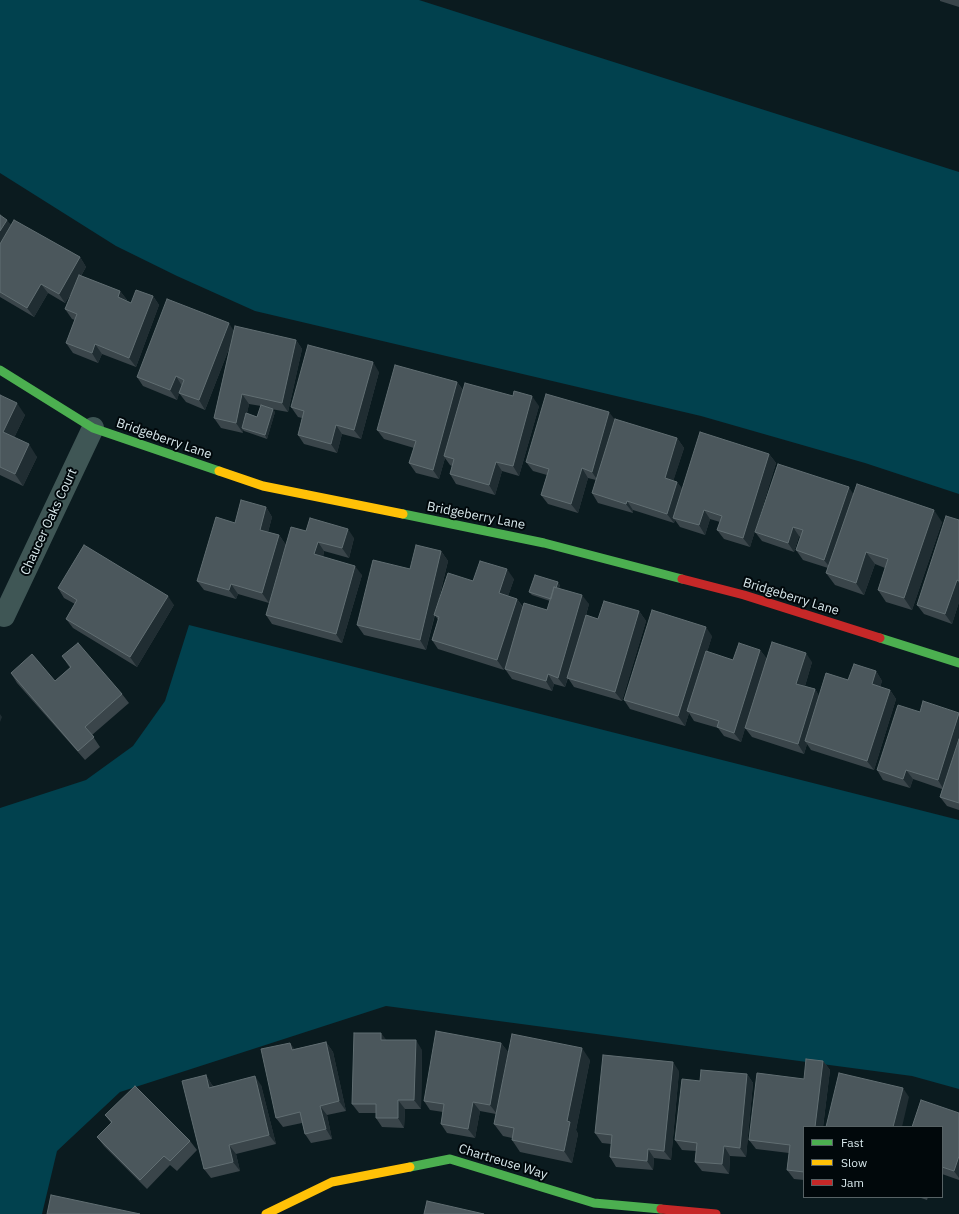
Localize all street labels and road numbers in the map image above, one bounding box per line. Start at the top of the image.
street label: Bridgeberry Lane [114,415,214,463]
street label: Chaucer Oaks Court [18,466,80,578]
street label: Bridgeberry Lane [426,499,526,533]
street label: Bridgeberry Lane [741,575,841,619]
street label: Chartreuse Way [457,1141,549,1183]

